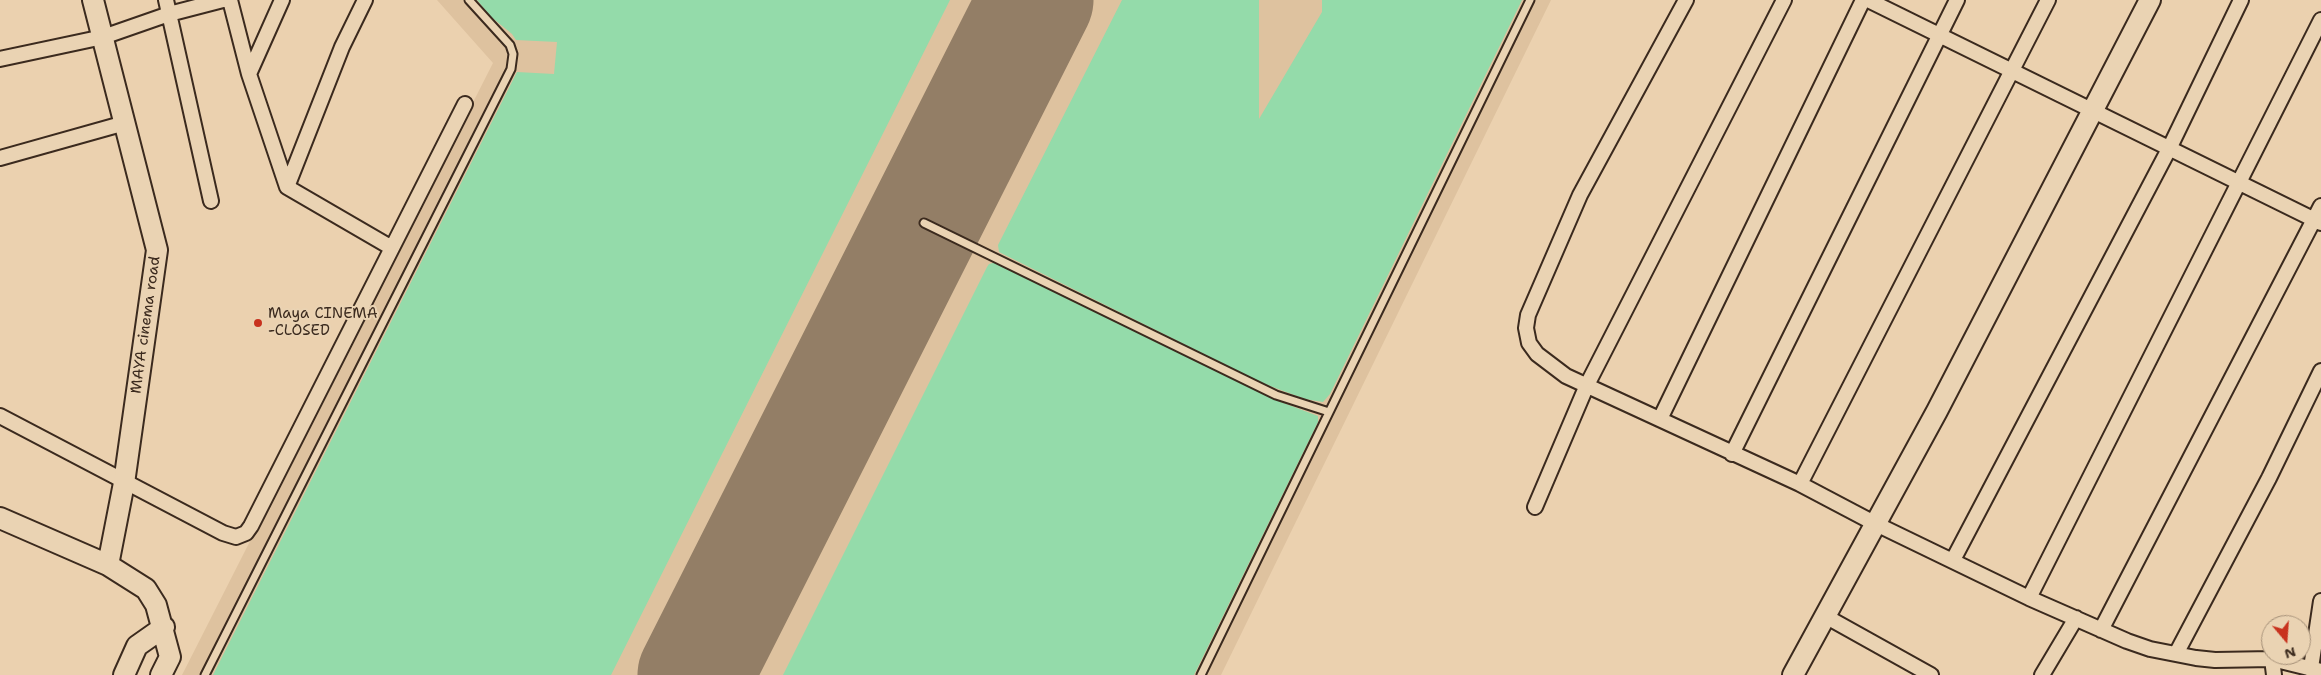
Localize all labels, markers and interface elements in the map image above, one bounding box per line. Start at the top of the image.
street label: MAYA cinema road [127,255,165,395]
place label: Maya CINEMA -CLOSED [268,305,378,340]
marker: Maya CINEMA -CLOSED [252,317,264,329]
north arrow [2261,615,2311,665]
text: N [2282,643,2298,664]

